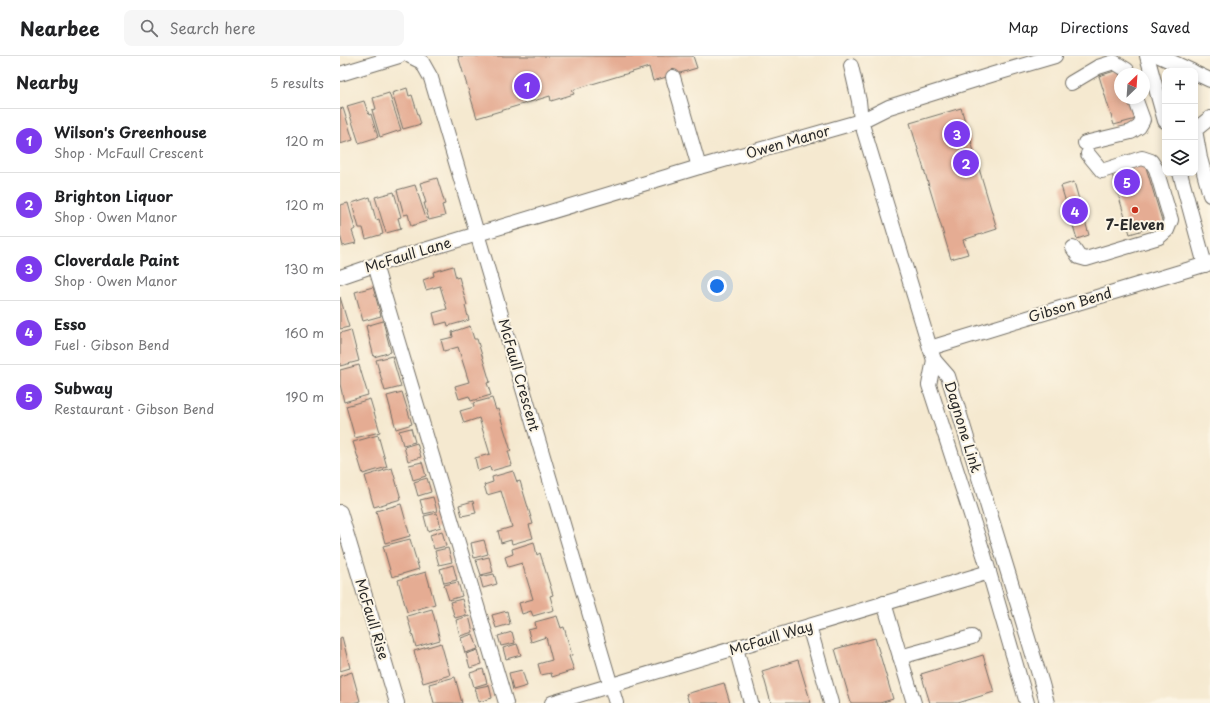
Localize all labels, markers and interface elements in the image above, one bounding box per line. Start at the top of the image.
search box [124,10,404,46]
text: Nearbee [20,14,100,42]
text: Search here [170,16,255,39]
icon: search [138,17,160,39]
text: Map [1008,17,1038,38]
text: Directions [1060,17,1128,38]
text: Saved [1150,17,1190,38]
north arrow [1114,68,1150,104]
map controls [1162,68,1198,176]
button: + [1162,68,1198,104]
text: Nearby [16,69,78,95]
pin: 1 [514,71,540,101]
text: 5 results [270,73,324,92]
button: − [1162,104,1198,140]
street label: Owen Manor [743,119,833,164]
pin: 3 [944,119,970,149]
text: Wilson's Greenhouse [54,120,207,143]
text: 1 [26,131,32,150]
text: 120 m [285,131,324,150]
button: layers [1162,140,1198,176]
text: Shop · McFaull Crescent [54,143,204,162]
pin: 2 [953,148,979,178]
pin: 5 [1114,167,1140,197]
text: Brighton Liquor [54,184,173,207]
text: 2 [24,195,34,214]
text: 120 m [285,195,324,214]
pin: 4 [1062,196,1088,226]
marker: 7-Eleven [1130,205,1140,215]
text: Shop · Owen Manor [54,207,177,226]
place label: 7-Eleven [1106,214,1164,235]
street label: McFaull Lane [362,231,454,278]
text: Cloverdale Paint [54,248,180,271]
text: 3 [25,259,33,278]
text: 130 m [285,259,324,278]
text: Shop · Owen Manor [54,271,177,290]
your location [707,276,727,296]
street label: Gibson Bend [1026,282,1114,327]
text: Esso [54,312,86,335]
street label: McFaull Crescent [493,316,546,434]
text: 4 [25,323,33,342]
text: 160 m [285,323,324,342]
text: Fuel · Gibson Bend [54,335,169,354]
text: Subway [54,376,113,399]
street label: Dagnone Link [940,378,988,476]
text: 5 [25,387,33,406]
text: 190 m [285,387,324,406]
text: Restaurant · Gibson Bend [54,399,214,418]
street label: McFaull Rise [350,576,395,662]
street label: McFaull Way [726,615,815,660]

